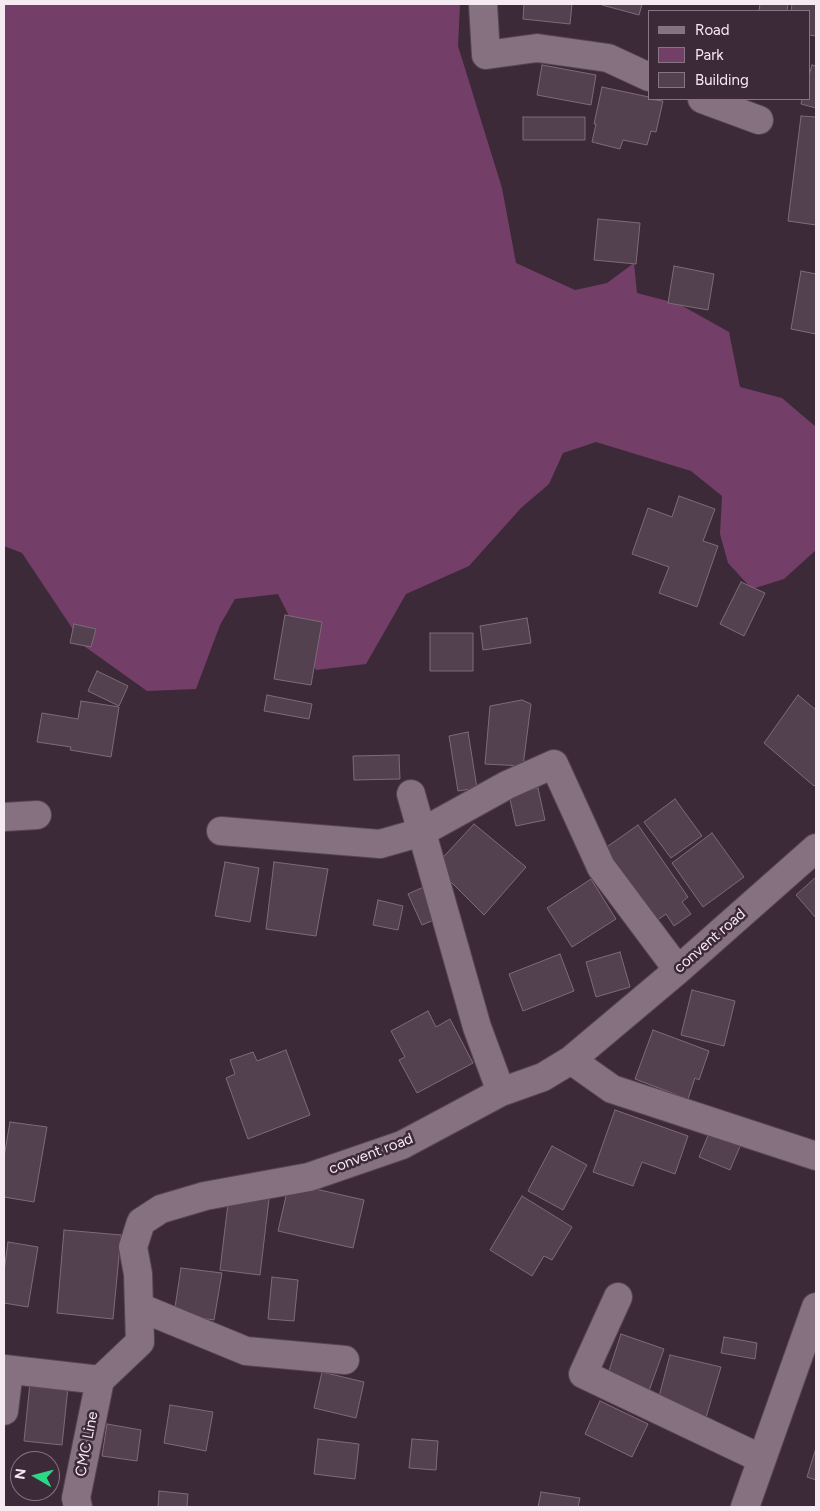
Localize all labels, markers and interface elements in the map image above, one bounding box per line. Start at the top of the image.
legend [648,10,810,100]
text: Road [695,21,730,39]
text: Park [695,46,724,64]
text: Building [695,71,749,89]
street label: convent road [671,905,749,977]
street label: convent road [326,1130,416,1178]
street label: CMC Line [72,1410,102,1478]
north arrow [10,1451,60,1501]
text: N [11,1467,30,1481]

